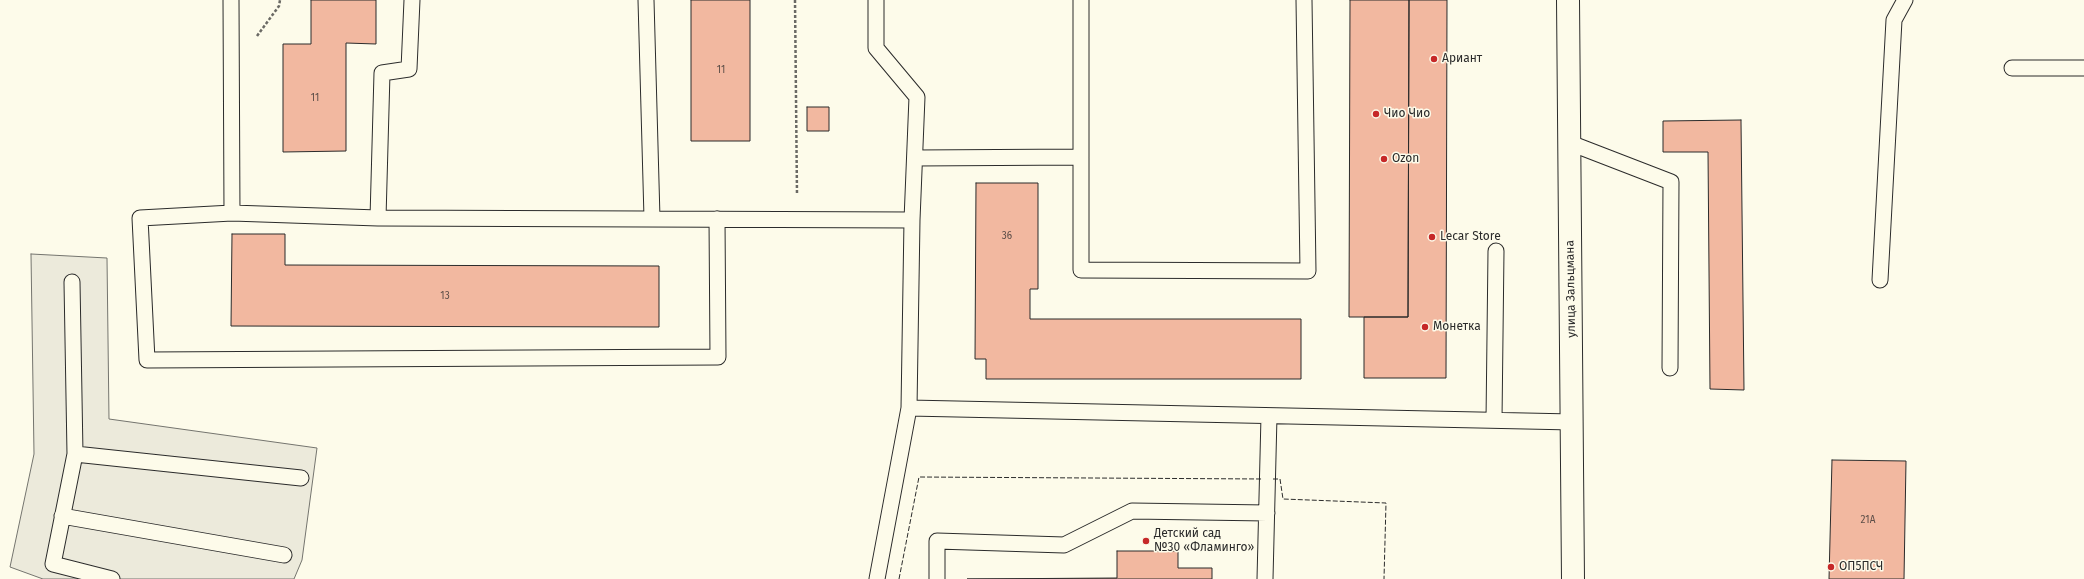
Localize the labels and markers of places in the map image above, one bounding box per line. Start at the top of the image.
place label: Ариант [1442,52,1482,66]
marker: Ариант [1429,54,1439,64]
place label: Чио Чио [1384,107,1430,121]
marker: Чио Чио [1371,109,1381,119]
place label: Ozon [1392,152,1419,166]
marker: Ozon [1379,154,1389,164]
place label: Lecar Store [1440,230,1501,244]
marker: Lecar Store [1427,232,1437,242]
place label: Монетка [1433,320,1481,334]
marker: Монетка [1420,322,1430,332]
place label: Детский сад №30 «Фламинго» [1154,527,1254,555]
marker: Детский сад №30 «Фламинго» [1141,536,1151,546]
place label: ОП5ПСЧ [1839,560,1883,574]
marker: ОП5ПСЧ [1826,562,1836,572]

